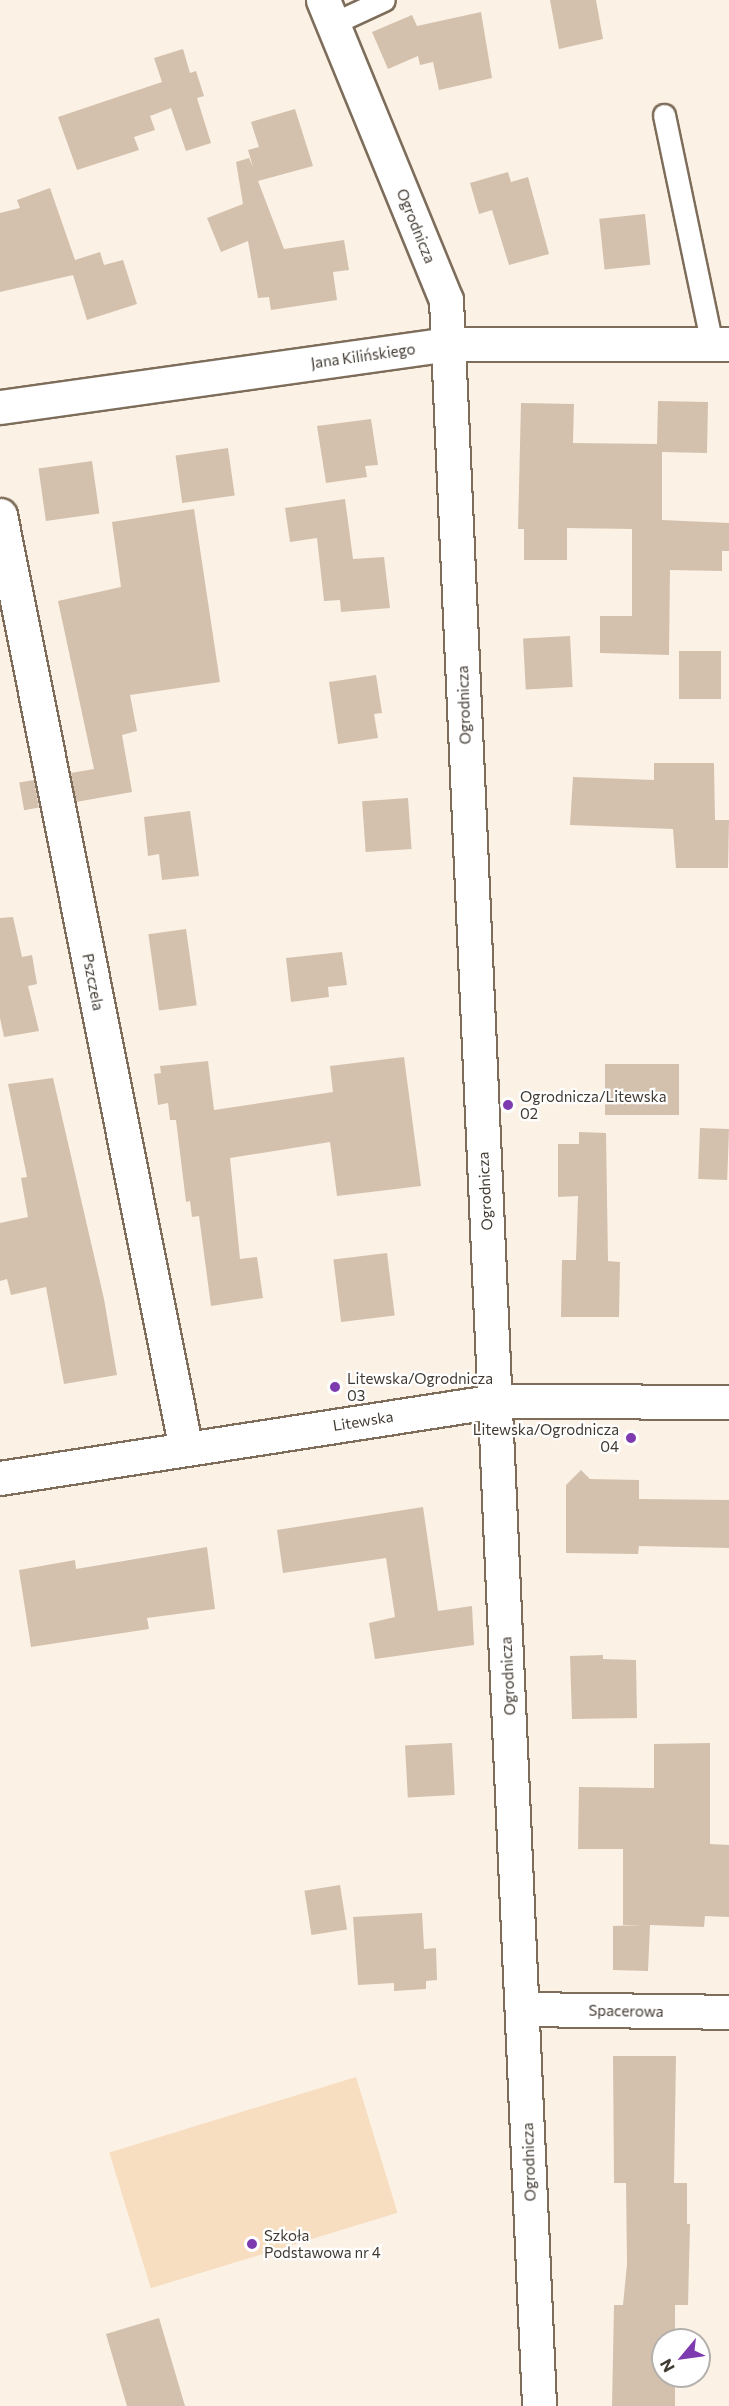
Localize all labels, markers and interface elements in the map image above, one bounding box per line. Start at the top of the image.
street label: Ogrodnicza [393,186,439,266]
street label: Jana Kilińskiego [310,340,416,372]
street label: Ogrodnicza [454,665,474,745]
street label: Pszczela [79,952,107,1012]
place label: Ogrodnicza/Litewska 02 [520,1087,667,1122]
marker: Ogrodnicza/Litewska 02 [501,1098,515,1112]
street label: Ogrodnicza [474,1151,496,1231]
place label: Litewska/Ogrodnicza 03 [347,1369,493,1404]
marker: Litewska/Ogrodnicza 03 [328,1380,342,1394]
street label: Litewska [331,1407,395,1435]
place label: Litewska/Ogrodnicza 04 [473,1420,619,1455]
marker: Litewska/Ogrodnicza 04 [624,1431,638,1445]
street label: Ogrodnicza [497,1636,519,1716]
street label: Spacerowa [588,2001,664,2021]
street label: Ogrodnicza [519,2122,539,2202]
place label: Szkoła Podstawowa nr 4 [264,2226,381,2261]
marker: Szkoła Podstawowa nr 4 [245,2237,259,2251]
north arrow [651,2328,711,2388]
text: N [655,2356,678,2376]

